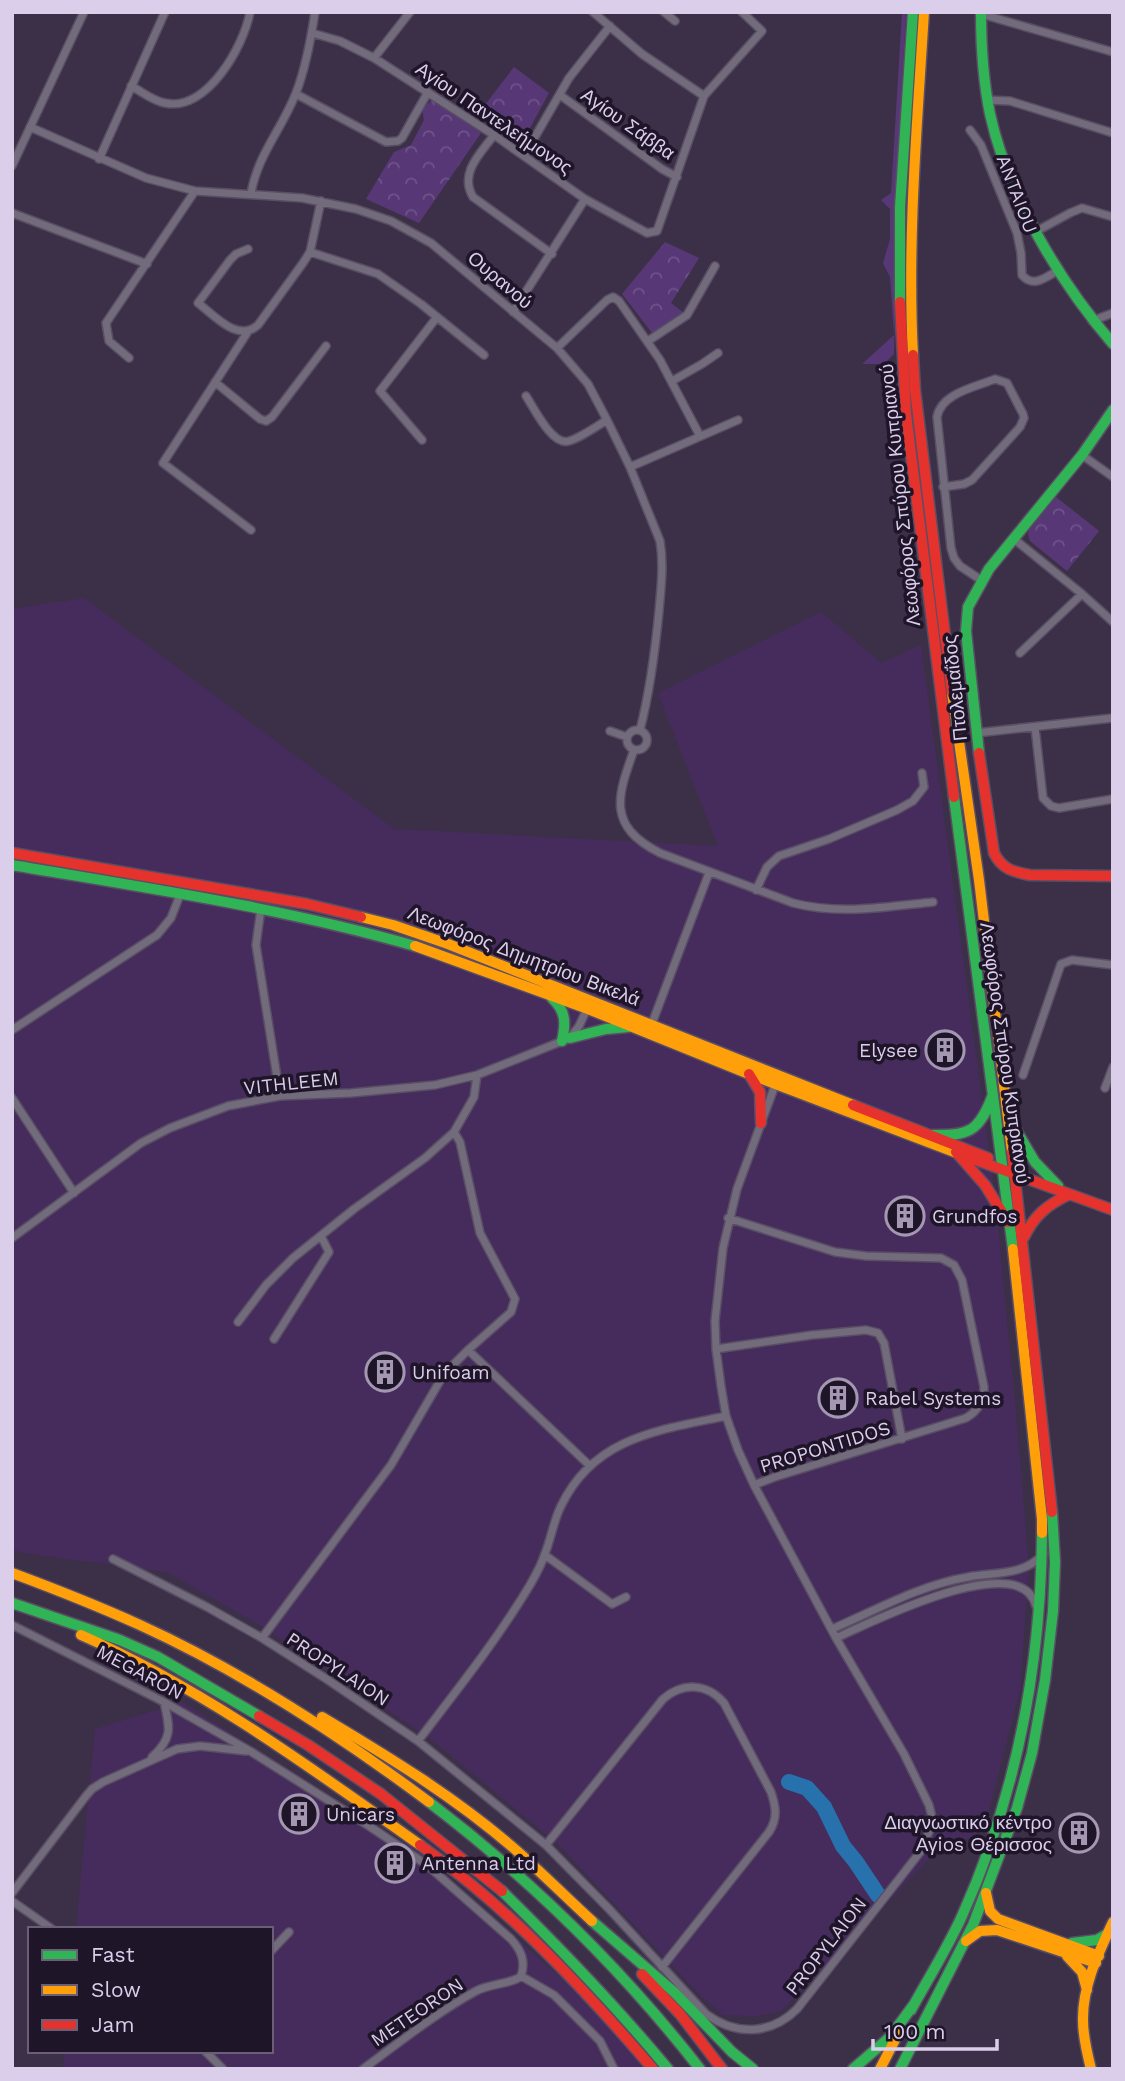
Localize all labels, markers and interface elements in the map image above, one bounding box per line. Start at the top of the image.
street label: Αγίου Παντελεήμονος [411,57,577,179]
street label: Αγίου Σάββα [577,83,679,165]
street label: ANTAIOU [992,152,1042,236]
street label: Ουρανού [463,246,537,314]
street label: Λεωφόρος Σπύρου Κυπριανού [875,363,925,627]
street label: Πτολεμαΐδος [938,634,972,742]
street label: Λεωφόρος Δημητρίου Βικελά [405,901,643,1011]
street label: Λεωφόρος Σπύρου Κυπριανού [975,921,1035,1185]
building icon: Elysee [924,1029,966,1071]
place label: Elysee [859,1039,918,1062]
street label: VITHLEEM [242,1067,340,1099]
building icon: Grundfos [884,1195,926,1237]
place label: Grundfos [932,1205,1018,1228]
building icon: Unifoam [364,1351,406,1393]
place label: Unifoam [412,1361,490,1384]
building icon: Rabel Systems [817,1377,859,1419]
place label: Rabel Systems [865,1387,1001,1410]
street label: PROPONTIDOS [757,1416,893,1478]
street label: PROPYLAION [282,1627,394,1711]
street label: MEGARON [93,1640,187,1704]
building icon: Unicars [278,1793,320,1835]
place label: Unicars [326,1803,395,1826]
place label: Διαγνωστικό κέντρο Αγios Θέρισσος [884,1811,1052,1856]
building icon: Διαγνωστικό κέντρο Αγios Θέρισσος [1058,1812,1100,1854]
building icon: Antenna Ltd [374,1842,416,1884]
place label: Antenna Ltd [422,1852,536,1875]
street label: PROPYLAION [781,1892,871,2000]
legend [28,1927,273,2053]
text: Fast [91,1942,135,1967]
street label: METEORON [366,1973,468,2051]
text: Slow [91,1977,141,2002]
scale bar [873,2008,997,2052]
text: Jam [91,2012,134,2037]
text: 100 m [884,2019,946,2044]

